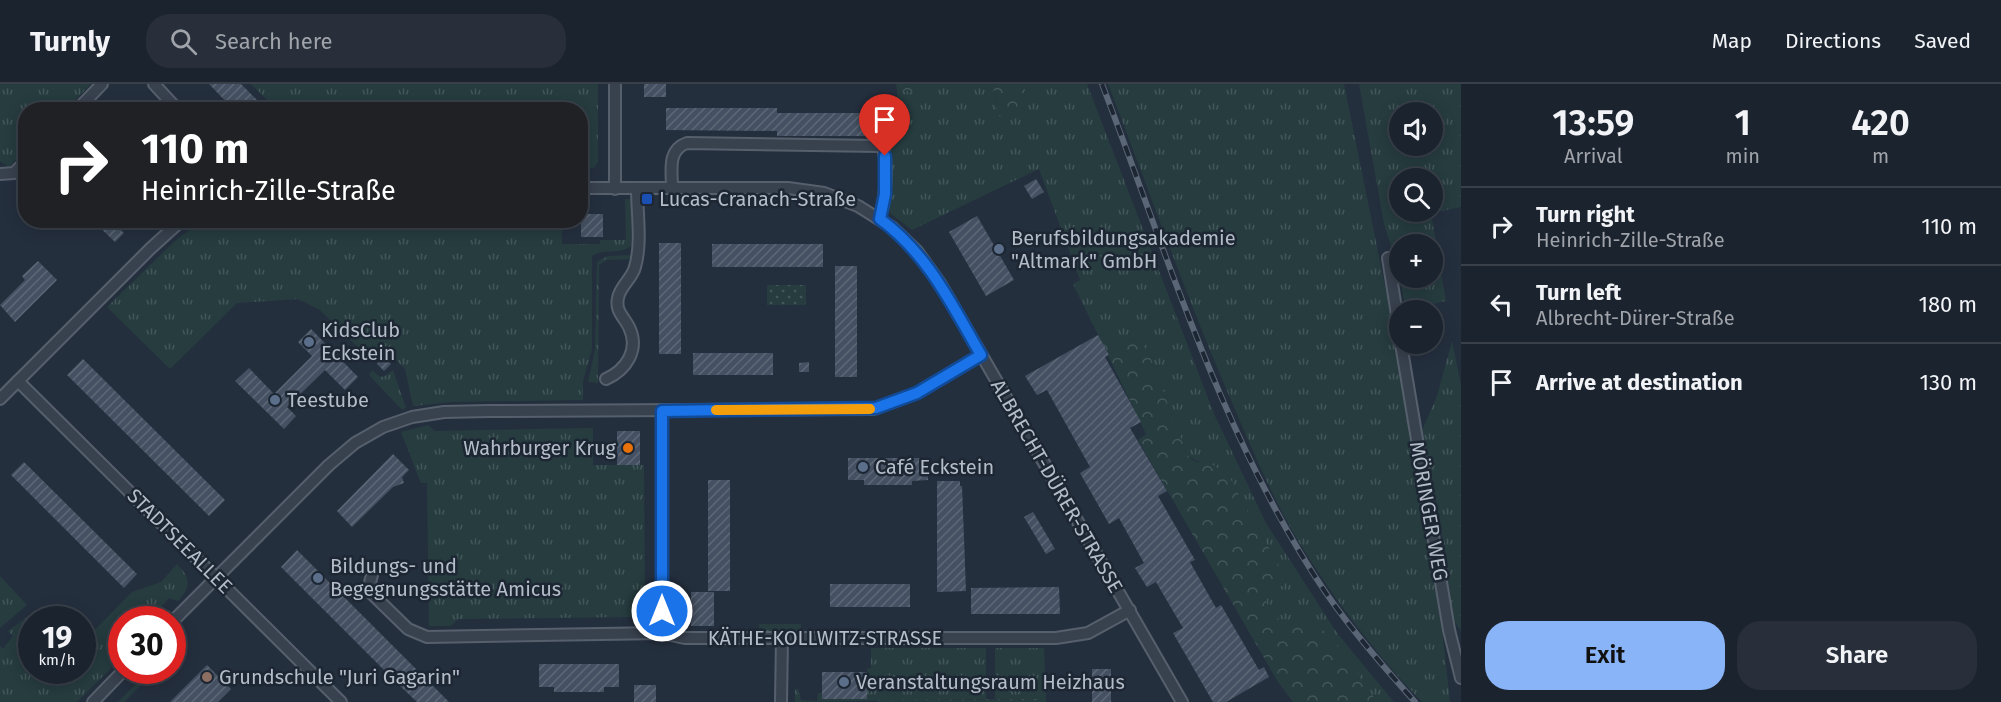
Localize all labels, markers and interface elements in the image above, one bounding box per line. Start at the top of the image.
search box [146,14,566,68]
text: Turnly [30,25,110,58]
icon: search [167,25,200,58]
text: Search here [215,28,332,55]
text: Map [1712,28,1752,54]
text: Directions [1785,28,1881,54]
text: Saved [1914,28,1971,54]
pin [859,94,910,156]
text: 13:59 [1552,101,1634,145]
text: 1 [1735,101,1751,145]
text: 420 [1851,101,1910,145]
map controls [1389,102,1443,354]
button: sound [1389,102,1443,156]
icon: arrive [868,103,901,136]
text: 110 m [141,124,249,174]
icon: right [42,126,120,204]
text: Arrival [1564,144,1623,168]
text: min [1726,144,1760,168]
text: m [1872,144,1889,168]
button: search [1389,168,1443,222]
text: Heinrich-Zille-Straße [141,175,396,207]
place label: Lucas-Cranach-Straße [659,187,856,211]
marker: Lucas-Cranach-Straße [640,192,654,206]
text: Turn right [1536,201,1635,228]
icon: right [1485,210,1518,243]
text: 110 m [1921,213,1977,240]
place label: Berufsbildungsakademie "Altmark" GmbH [1011,226,1236,273]
text: Heinrich-Zille-Straße [1536,228,1725,252]
button: + [1389,234,1443,288]
marker: Berufsbildungsakademie "Altmark" GmbH [992,242,1006,256]
text: Turn left [1536,279,1621,306]
icon: left [1485,288,1518,321]
text: 180 m [1918,291,1977,318]
button: − [1389,300,1443,354]
text: Albrecht-Dürer-Straße [1536,306,1735,330]
place label: KidsClub Eckstein [321,318,400,365]
marker: KidsClub Eckstein [302,335,316,349]
icon: arrive [1485,366,1518,399]
text: Arrive at destination [1536,369,1743,396]
text: 130 m [1920,369,1977,396]
street label: ALBRECHT-DÜRER-STRASSE [986,375,1128,597]
place label: Teestube [287,388,369,412]
marker: Teestube [268,393,282,407]
place label: Wahrburger Krug [463,436,617,460]
street label: MÖRINGER WEG [1405,439,1453,583]
marker: Wahrburger Krug [621,441,635,455]
place label: Café Eckstein [875,455,994,479]
marker: Café Eckstein [856,460,870,474]
street label: STADTSEEALLEE [123,484,237,598]
place label: Bildungs- und Begegnungsstätte Amicus [330,554,561,601]
marker: Bildungs- und Begegnungsstätte Amicus [311,571,325,585]
position arrow [630,579,694,643]
speed limit sign: 30 [108,606,186,684]
text: 19 [42,620,72,656]
button: Exit [1485,621,1725,690]
button: Share [1737,621,1977,690]
street label: KÄTHE-KOLLWITZ-STRASSE [708,626,942,650]
text: km/h [38,651,76,669]
place label: Grundschule "Juri Gagarin" [219,665,460,689]
marker: Grundschule "Juri Gagarin" [200,670,214,684]
place label: Veranstaltungsraum Heizhaus [856,670,1125,694]
marker: Veranstaltungsraum Heizhaus [837,675,851,689]

